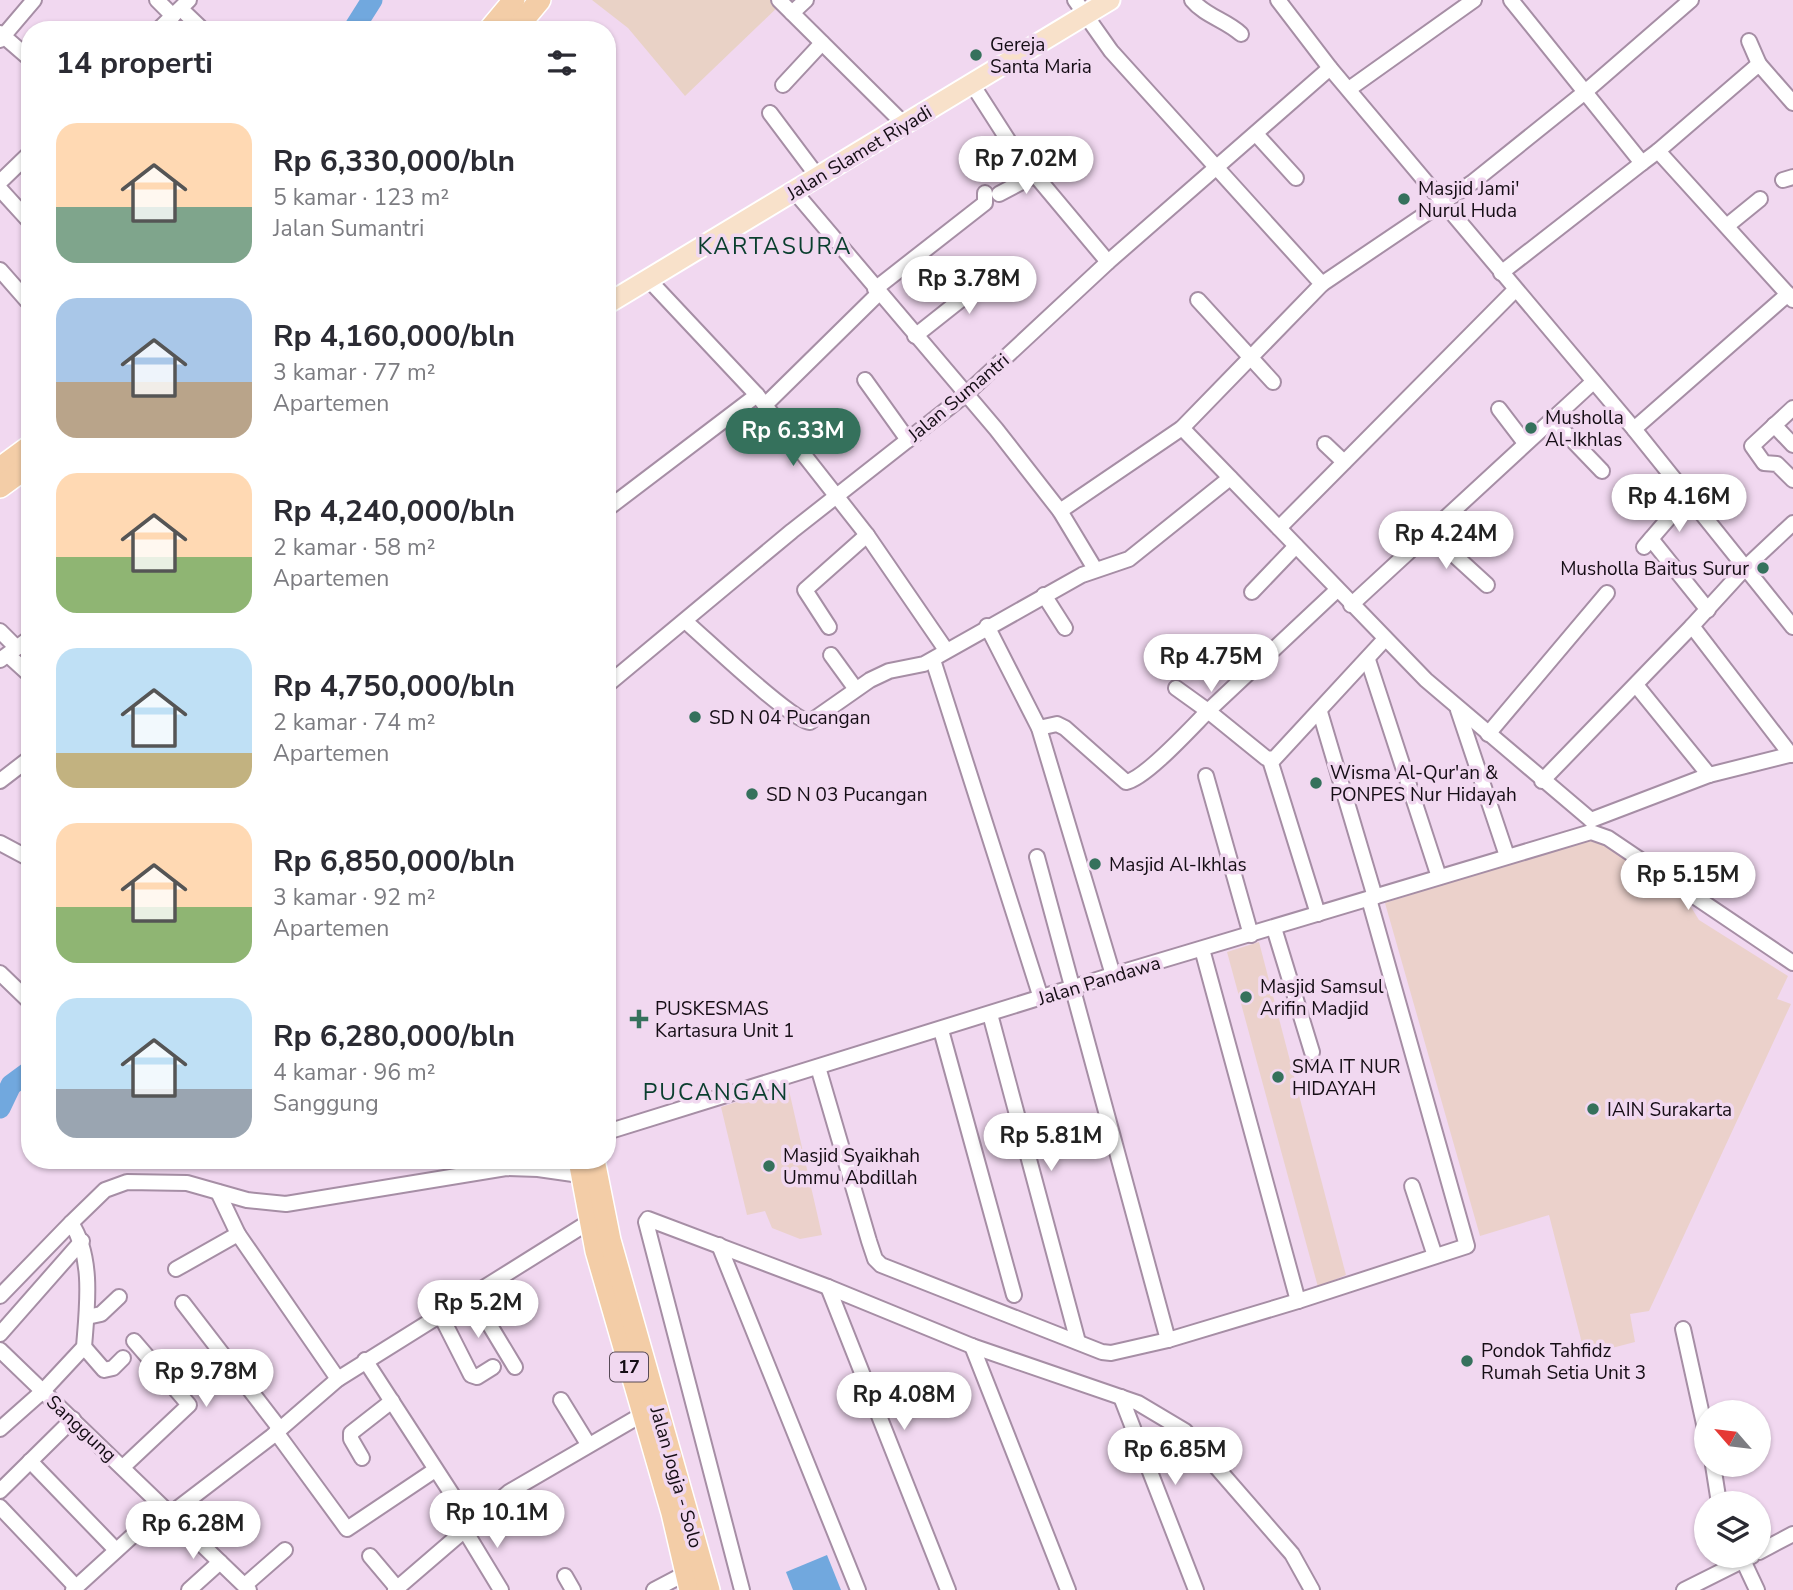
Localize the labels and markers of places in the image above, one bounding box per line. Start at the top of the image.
place label: Gereja Santa Maria [990,32,1092,80]
marker: Gereja Santa Maria [968,47,984,63]
pin: Rp 7.02M [954,136,1098,196]
place label: Masjid Jami' Nurul Huda [1418,176,1519,224]
marker: Masjid Jami' Nurul Huda [1396,191,1412,207]
pin: Rp 3.78M [897,256,1041,316]
place label: Musholla Al-Ikhlas [1545,405,1624,453]
pin: Rp 6.33M [721,408,865,468]
marker: Musholla Al-Ikhlas [1523,420,1539,436]
pin: Rp 4.16M [1607,475,1751,534]
pin: Rp 4.24M [1374,512,1518,571]
place label: Musholla Baitus Surur [1560,556,1749,582]
marker: Musholla Baitus Surur [1755,560,1771,576]
pin: Rp 4.75M [1139,634,1283,694]
place label: SD N 04 Pucangan [709,705,870,731]
marker: SD N 04 Pucangan [687,709,703,725]
place label: Wisma Al-Qur'an & PONPES Nur Hidayah [1330,760,1517,808]
marker: Wisma Al-Qur'an & PONPES Nur Hidayah [1308,775,1324,791]
place label: SD N 03 Pucangan [766,782,927,808]
marker: SD N 03 Pucangan [744,786,760,802]
place label: Masjid Al-Ikhlas [1109,852,1247,878]
pin: Rp 5.15M [1616,852,1760,912]
marker: Masjid Al-Ikhlas [1087,856,1103,872]
place label: Masjid Samsul Arifin Madjid [1260,974,1384,1022]
marker: Masjid Samsul Arifin Madjid [1238,989,1254,1005]
place label: PUSKESMAS Kartasura Unit 1 [655,996,794,1044]
marker: PUSKESMAS Kartasura Unit 1 [629,1009,649,1029]
place label: SMA IT NUR HIDAYAH [1292,1054,1401,1102]
marker: SMA IT NUR HIDAYAH [1270,1069,1286,1085]
place label: IAIN Surakarta [1607,1097,1732,1123]
marker: IAIN Surakarta [1585,1101,1601,1117]
pin: Rp 5.81M [979,1114,1123,1173]
place label: Masjid Syaikhah Ummu Abdillah [783,1143,920,1191]
marker: Masjid Syaikhah Ummu Abdillah [761,1158,777,1174]
pin: Rp 5.2M [413,1280,543,1340]
place label: Pondok Tahfidz Rumah Setia Unit 3 [1481,1338,1646,1386]
pin: Rp 9.78M [134,1350,278,1409]
marker: Pondok Tahfidz Rumah Setia Unit 3 [1459,1353,1475,1369]
pin: Rp 4.08M [832,1372,976,1432]
pin: Rp 6.85M [1103,1428,1247,1487]
pin: Rp 10.1M [425,1490,569,1550]
pin: Rp 6.28M [121,1502,265,1561]

